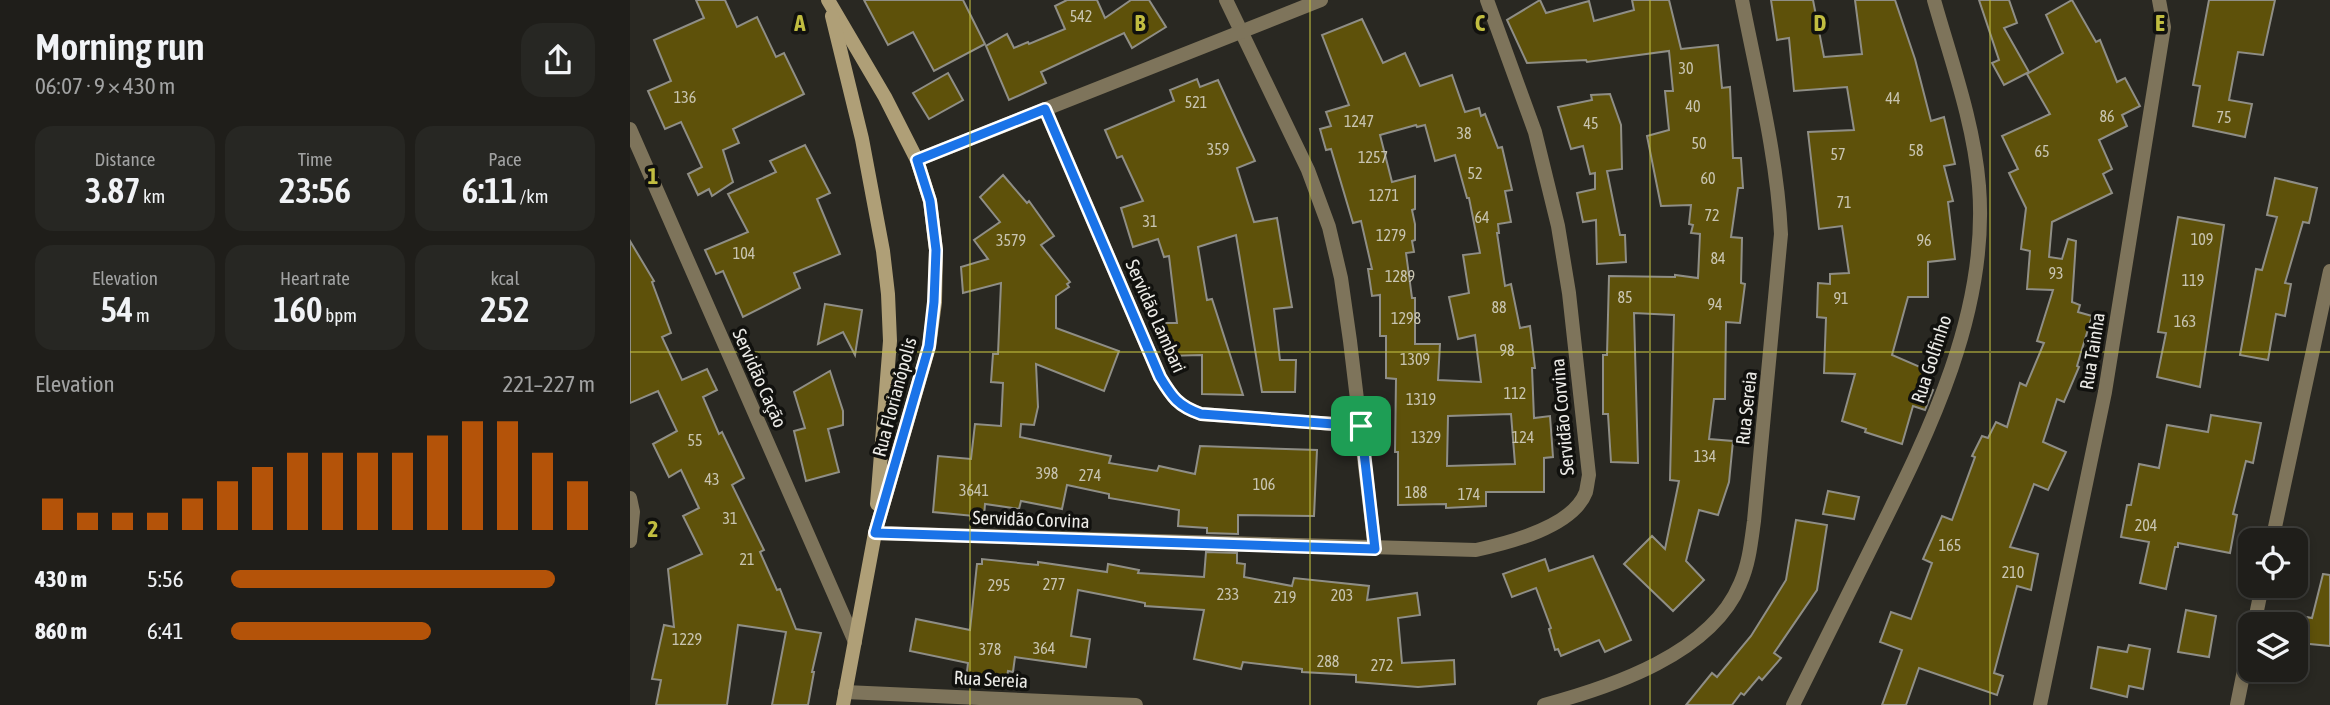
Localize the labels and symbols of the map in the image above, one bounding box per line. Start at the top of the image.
house number: 542 [1070,7,1092,25]
text: A [793,10,806,36]
text: B [1135,10,1146,36]
text: C [1475,10,1486,36]
text: D [1814,10,1827,36]
text: E [2155,10,2165,36]
house number: 30 [1678,59,1694,77]
house number: 136 [674,88,696,106]
house number: 44 [1885,89,1901,107]
house number: 521 [1185,93,1207,111]
house number: 40 [1685,97,1701,115]
house number: 86 [2099,107,2115,125]
house number: 75 [2216,108,2232,126]
house number: 1247 [1344,112,1374,130]
house number: 45 [1583,114,1599,132]
house number: 38 [1456,124,1472,142]
house number: 50 [1691,134,1707,152]
house number: 359 [1207,140,1229,158]
house number: 58 [1908,141,1924,159]
house number: 65 [2034,142,2050,160]
house number: 57 [1830,145,1846,163]
house number: 1257 [1358,148,1388,166]
text: 1 [648,163,659,189]
house number: 52 [1467,164,1483,182]
house number: 60 [1700,169,1716,187]
house number: 1271 [1369,186,1399,204]
house number: 71 [1836,193,1852,211]
house number: 72 [1704,206,1720,224]
house number: 64 [1474,208,1490,226]
house number: 31 [1142,212,1158,230]
house number: 1279 [1376,226,1406,244]
house number: 109 [2191,230,2213,248]
house number: 3579 [996,231,1026,249]
house number: 96 [1916,231,1932,249]
house number: 104 [733,244,755,262]
house number: 84 [1710,249,1726,267]
street label: Servidão Lambari [1121,256,1191,376]
house number: 93 [2048,264,2064,282]
house number: 1289 [1385,267,1415,285]
house number: 119 [2182,271,2204,289]
house number: 85 [1617,288,1633,306]
house number: 91 [1833,289,1849,307]
house number: 94 [1707,295,1723,313]
house number: 88 [1491,298,1507,316]
house number: 1298 [1391,309,1421,327]
street label: Rua Tainha [2075,311,2109,391]
street label: Rua Golfinho [1906,312,1956,406]
house number: 163 [2174,312,2196,330]
street label: Servidão Cação [728,325,792,431]
street label: Rua Florianópolis [868,335,921,459]
house number: 98 [1499,341,1515,359]
house number: 1309 [1400,350,1430,368]
street label: Servidão Corvina [1546,358,1578,476]
street label: Rua Sereia [1731,370,1761,446]
house number: 112 [1504,384,1526,402]
house number: 1319 [1406,390,1436,408]
pin [1331,396,1391,456]
house number: 1329 [1411,428,1441,446]
house number: 124 [1512,428,1534,446]
house number: 55 [687,431,703,449]
house number: 134 [1694,447,1716,465]
house number: 398 [1036,464,1058,482]
house number: 274 [1079,466,1101,484]
house number: 43 [704,470,720,488]
house number: 106 [1253,475,1275,493]
house number: 3641 [959,481,989,499]
house number: 188 [1405,483,1427,501]
house number: 174 [1458,485,1480,503]
street label: Servidão Corvina [972,506,1090,532]
house number: 31 [722,509,738,527]
text: 2 [648,516,658,542]
house number: 204 [2135,516,2157,534]
house number: 165 [1939,536,1961,554]
house number: 21 [739,550,755,568]
house number: 210 [2002,563,2024,581]
house number: 277 [1043,575,1065,593]
house number: 295 [988,576,1010,594]
house number: 233 [1217,585,1239,603]
house number: 203 [1331,586,1353,604]
house number: 219 [1274,588,1296,606]
house number: 1229 [672,630,702,648]
house number: 364 [1033,639,1055,657]
house number: 378 [979,640,1001,658]
house number: 288 [1317,652,1339,670]
house number: 272 [1371,656,1393,674]
street label: Rua Sereia [953,666,1029,692]

